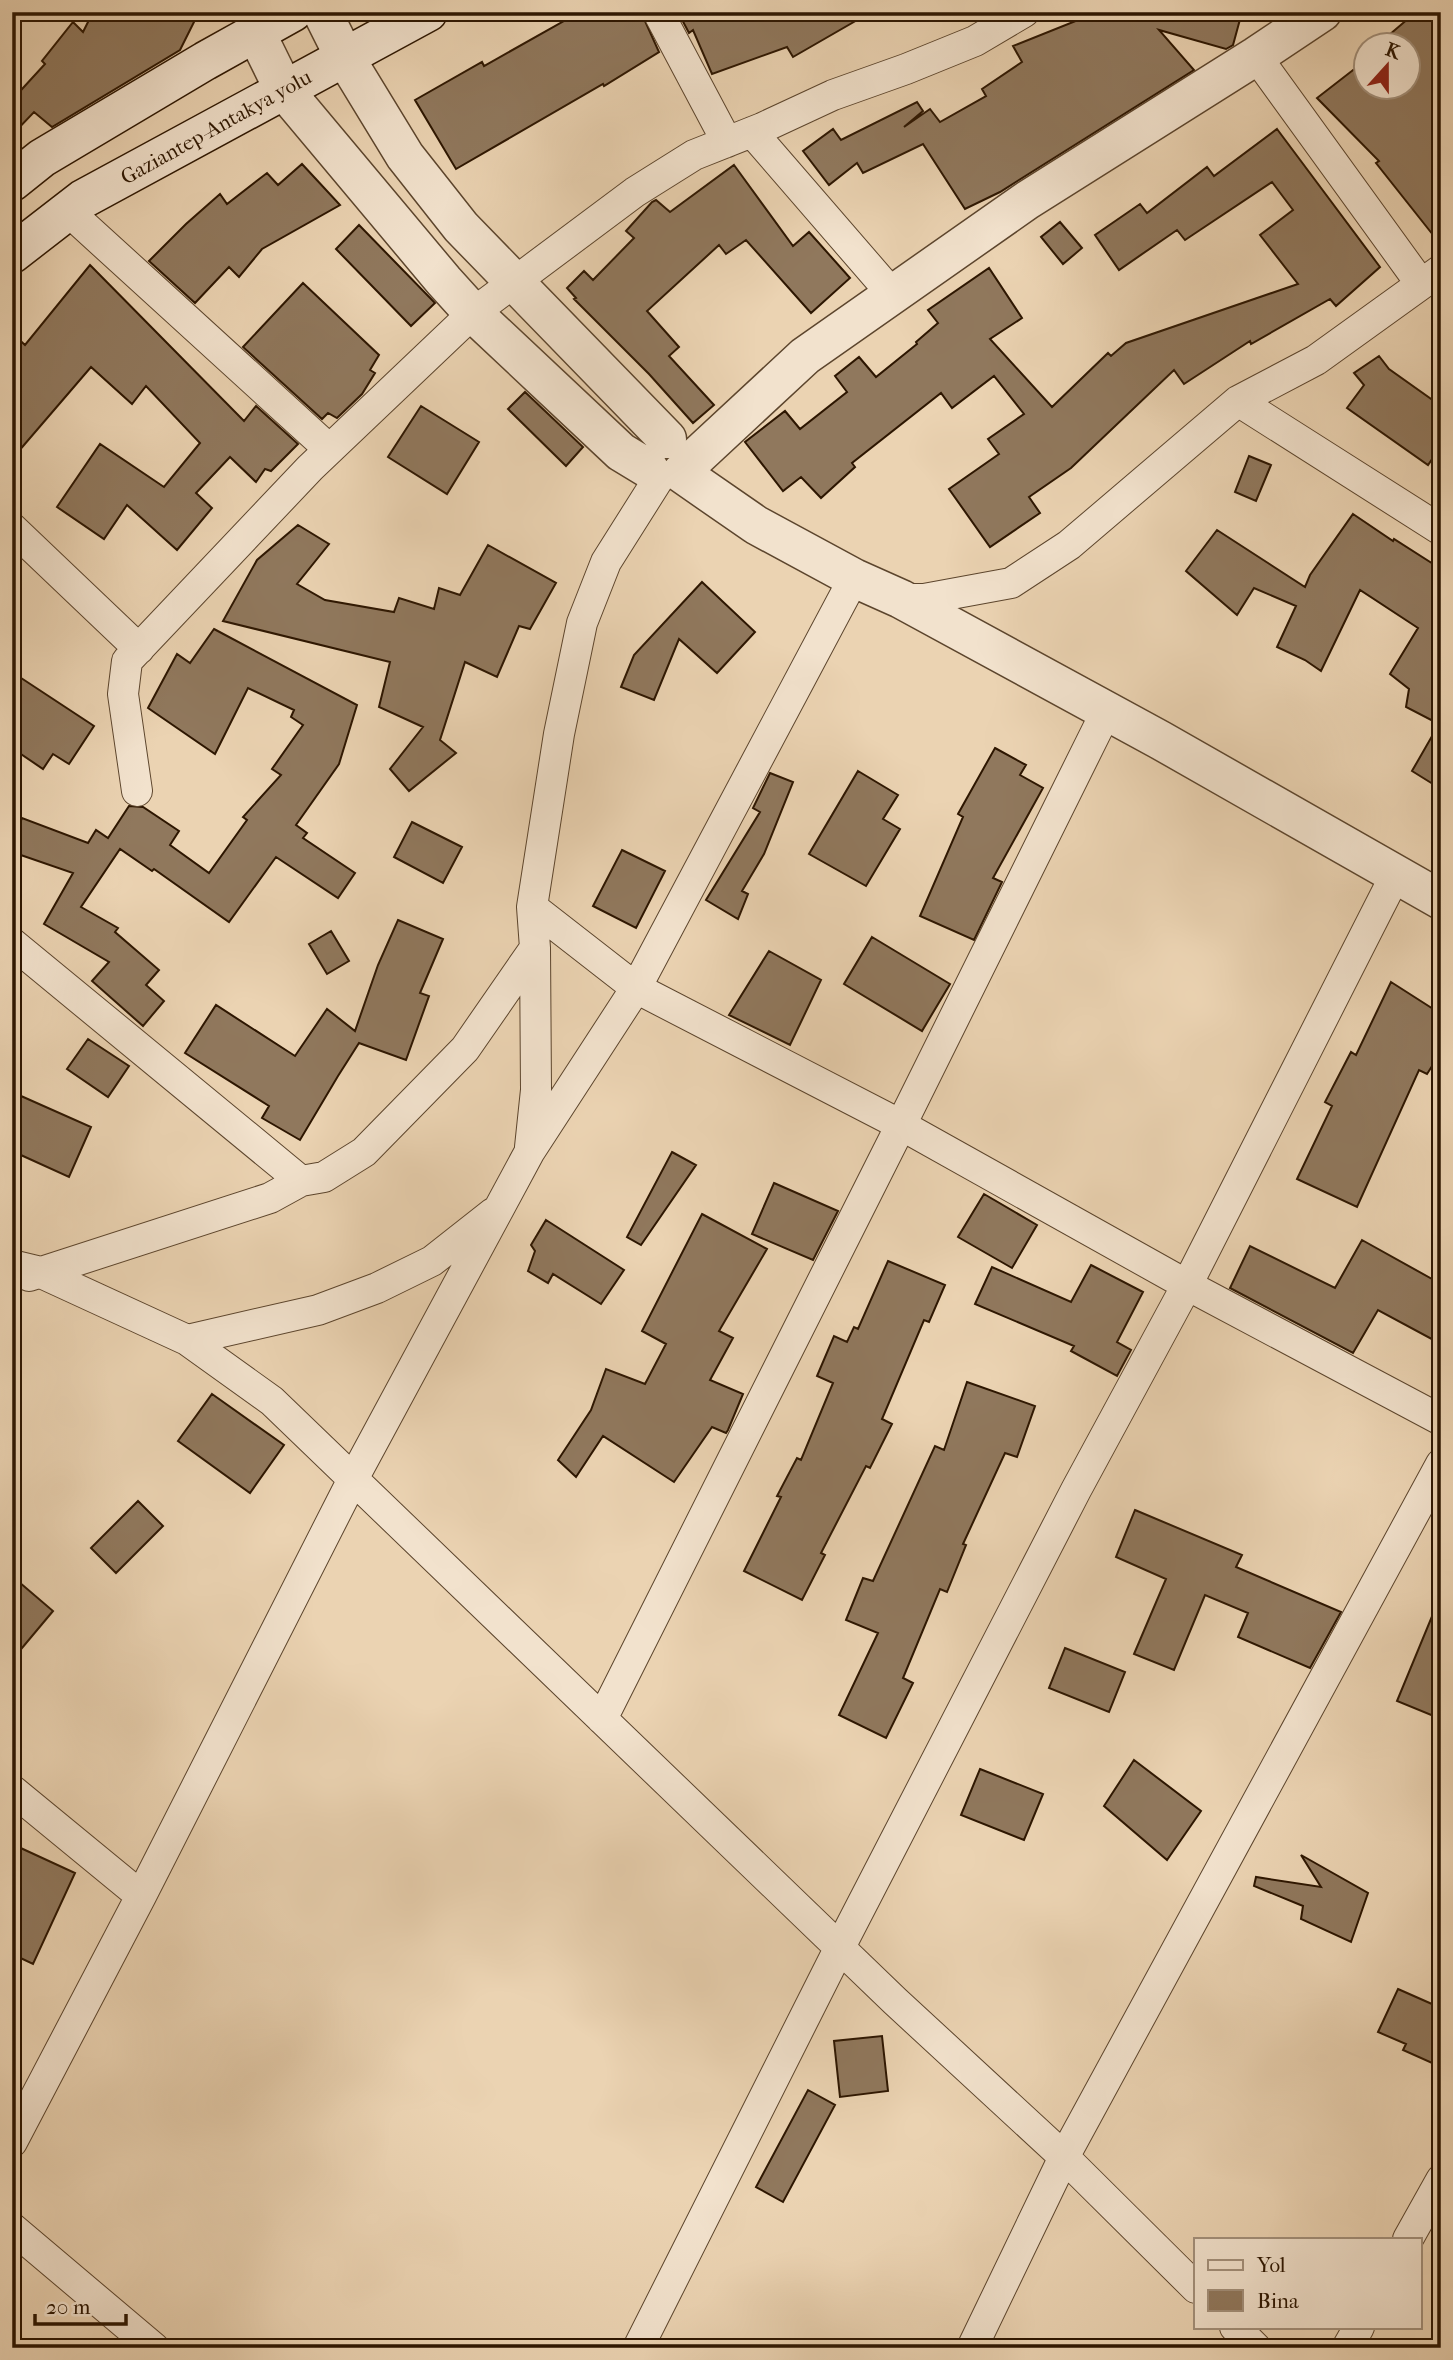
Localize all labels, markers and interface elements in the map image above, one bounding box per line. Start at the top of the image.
north arrow [1352,32,1422,102]
text: K [1382,38,1404,64]
street label: Gaziantep-Antakya yolu [117,65,316,189]
legend [1194,2238,1422,2328]
text: Yol [1256,2253,1286,2277]
scale bar [35,2283,126,2327]
text: Bina [1257,2289,1299,2313]
text: 20 m [46,2295,91,2319]

